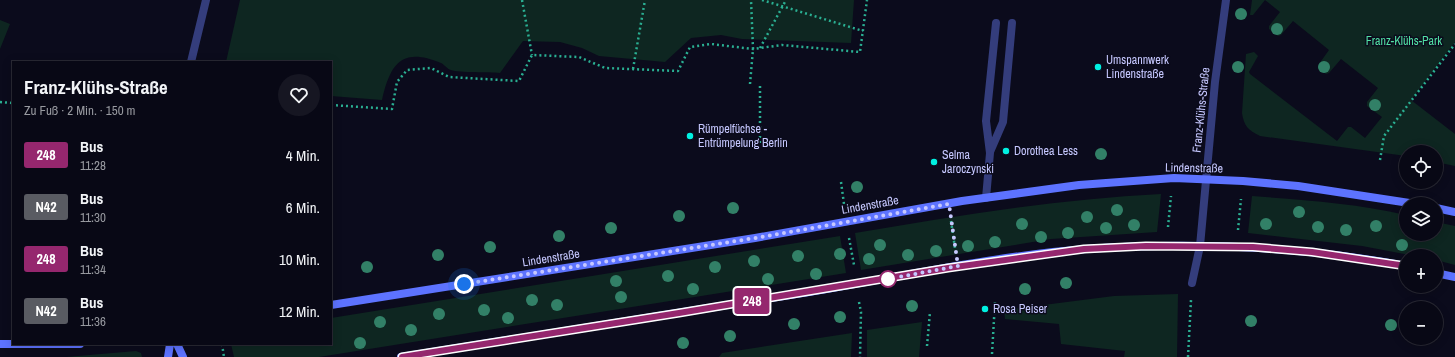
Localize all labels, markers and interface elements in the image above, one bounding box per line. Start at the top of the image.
park label: Franz-Klühs-Park [1366,33,1442,49]
place label: Umspannwerk Lindenstraße [1106,52,1169,82]
marker: Umspannwerk Lindenstraße [1093,62,1103,72]
street label: Franz-Klühs-Straße [1189,66,1213,154]
text: Franz-Klühs-Straße [24,74,168,100]
button: heart [278,74,320,116]
text: Zu Fuß · 2 Min. · 150 m [24,102,135,119]
place label: Rümpelfüchse - Entrümpelung Berlin [698,121,788,151]
marker: Rümpelfüchse - Entrümpelung Berlin [685,131,695,141]
text: Bus [80,136,103,157]
place label: Dorothea Less [1014,143,1078,159]
text: 4 Min. [286,145,320,166]
map controls [1399,145,1443,345]
button: locate [1399,145,1443,189]
text: 248 [36,146,56,164]
marker: Dorothea Less [1001,146,1011,156]
place label: Selma Jaroczynski [942,147,994,177]
text: 11:28 [80,157,106,174]
marker: Selma Jaroczynski [929,157,939,167]
street label: Lindenstraße [1165,159,1223,177]
text: Bus [80,188,103,209]
street label: Lindenstraße [840,192,900,218]
text: 6 Min. [286,197,320,218]
button: layers [1399,197,1443,241]
text: N42 [35,198,57,216]
text: 11:30 [80,209,106,226]
text: Bus [80,240,103,261]
street label: Lindenstraße [521,246,581,270]
text: 10 Min. [279,249,320,270]
button: + [1399,249,1443,293]
text: 248 [36,250,56,268]
text: 11:34 [80,261,106,278]
unlabelled marker [879,270,897,288]
your location [454,274,474,294]
line badge: 248 [729,288,775,314]
text: Bus [80,292,103,313]
text: 248 [742,292,762,310]
text: 12 Min. [279,301,320,322]
place label: Rosa Peiser [993,301,1048,317]
button: − [1399,301,1443,345]
text: N42 [35,302,57,320]
marker: Rosa Peiser [980,304,990,314]
text: 11:36 [80,313,106,330]

